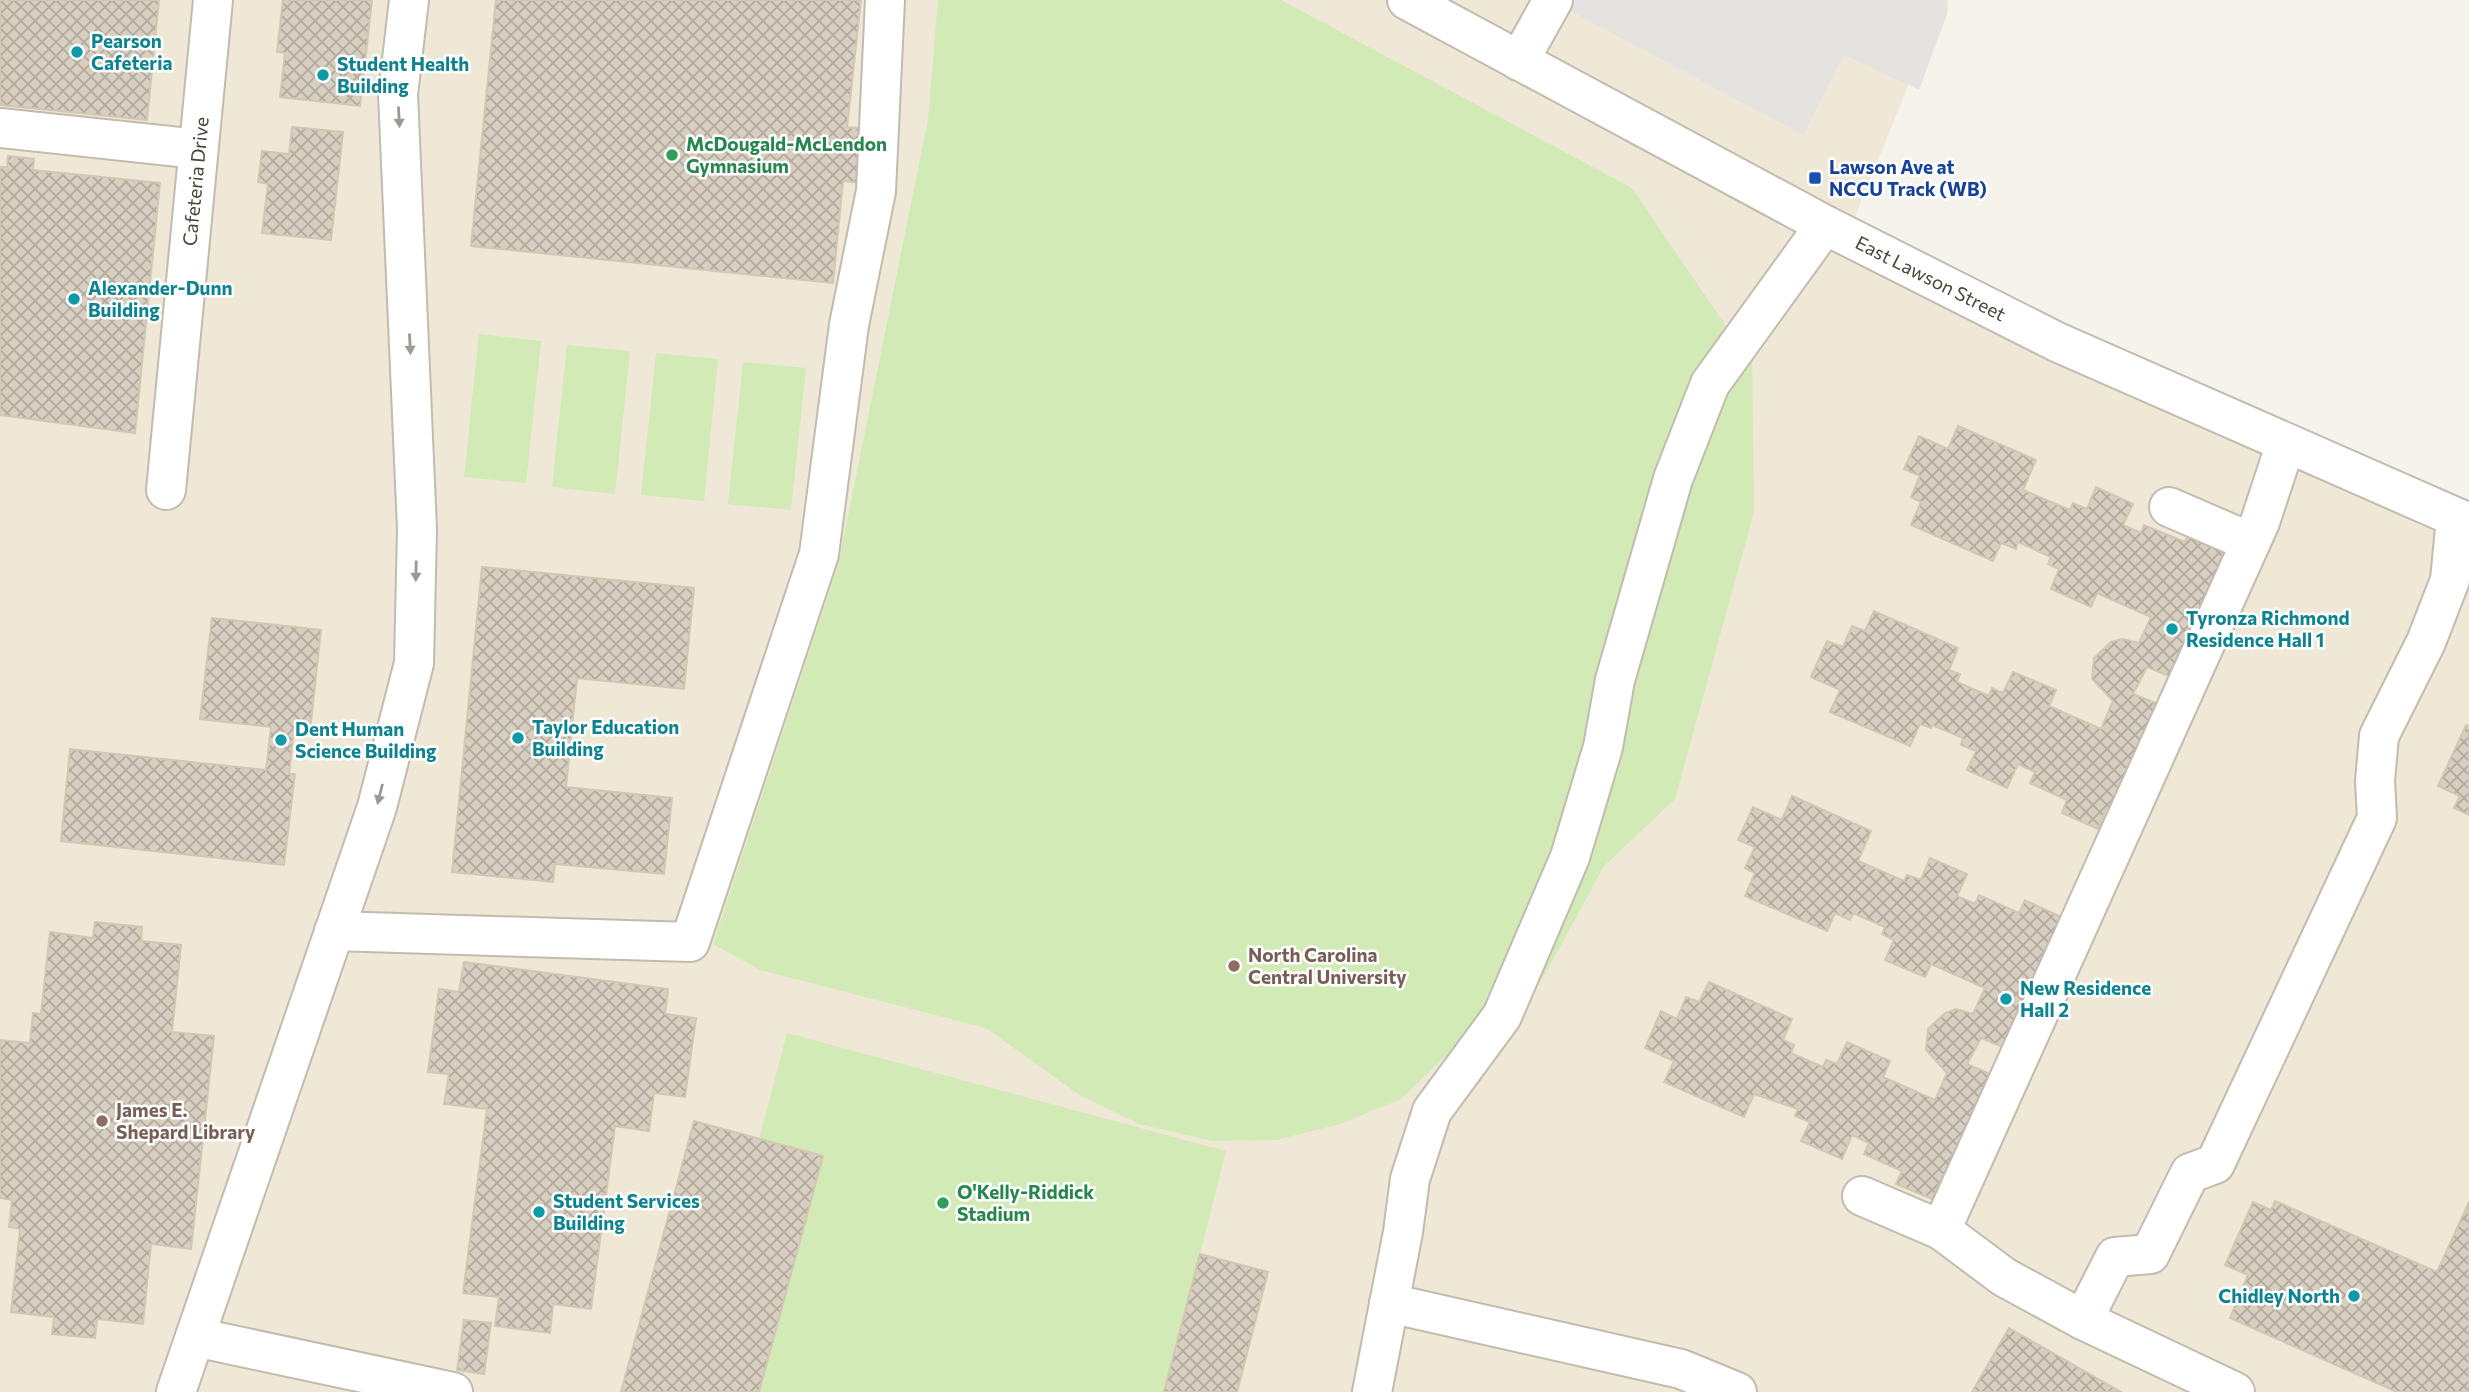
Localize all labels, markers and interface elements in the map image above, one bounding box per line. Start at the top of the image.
place label: Pearson Cafeteria [91,29,172,74]
marker: Pearson Cafeteria [69,44,85,60]
place label: Student Health Building [337,52,469,97]
marker: Student Health Building [315,67,331,83]
one-way arrow [394,106,405,128]
street label: Cafeteria Drive [177,116,213,247]
place label: McDougald-McLendon Gymnasium [686,132,887,177]
marker: McDougald-McLendon Gymnasium [664,147,680,163]
place label: Lawson Ave at NCCU Track (WB) [1829,155,1987,200]
marker: Lawson Ave at NCCU Track (WB) [1807,170,1823,186]
street label: East Lawson Street [1852,230,2010,325]
place label: Alexander-Dunn Building [88,276,232,321]
marker: Alexander-Dunn Building [66,291,82,307]
one-way arrow [405,333,416,355]
one-way arrow [410,560,422,582]
place label: Tyronza Richmond Residence Hall 1 [2186,606,2350,651]
marker: Tyronza Richmond Residence Hall 1 [2164,621,2180,637]
place label: Taylor Education Building [532,715,679,760]
place label: Dent Human Science Building [295,717,437,762]
marker: Taylor Education Building [510,730,526,746]
marker: Dent Human Science Building [273,732,289,748]
one-way arrow [374,784,385,806]
place label: North Carolina Central University [1248,943,1407,988]
marker: North Carolina Central University [1226,958,1242,974]
place label: New Residence Hall 2 [2020,976,2151,1021]
marker: New Residence Hall 2 [1998,991,2014,1007]
place label: James E. Shepard Library [116,1098,256,1143]
marker: James E. Shepard Library [94,1113,110,1129]
place label: O'Kelly-Riddick Stadium [957,1180,1094,1225]
place label: Student Services Building [553,1189,700,1234]
marker: O'Kelly-Riddick Stadium [935,1195,951,1211]
marker: Student Services Building [531,1204,547,1220]
place label: Chidley North [2218,1284,2340,1307]
marker: Chidley North [2346,1288,2362,1304]

